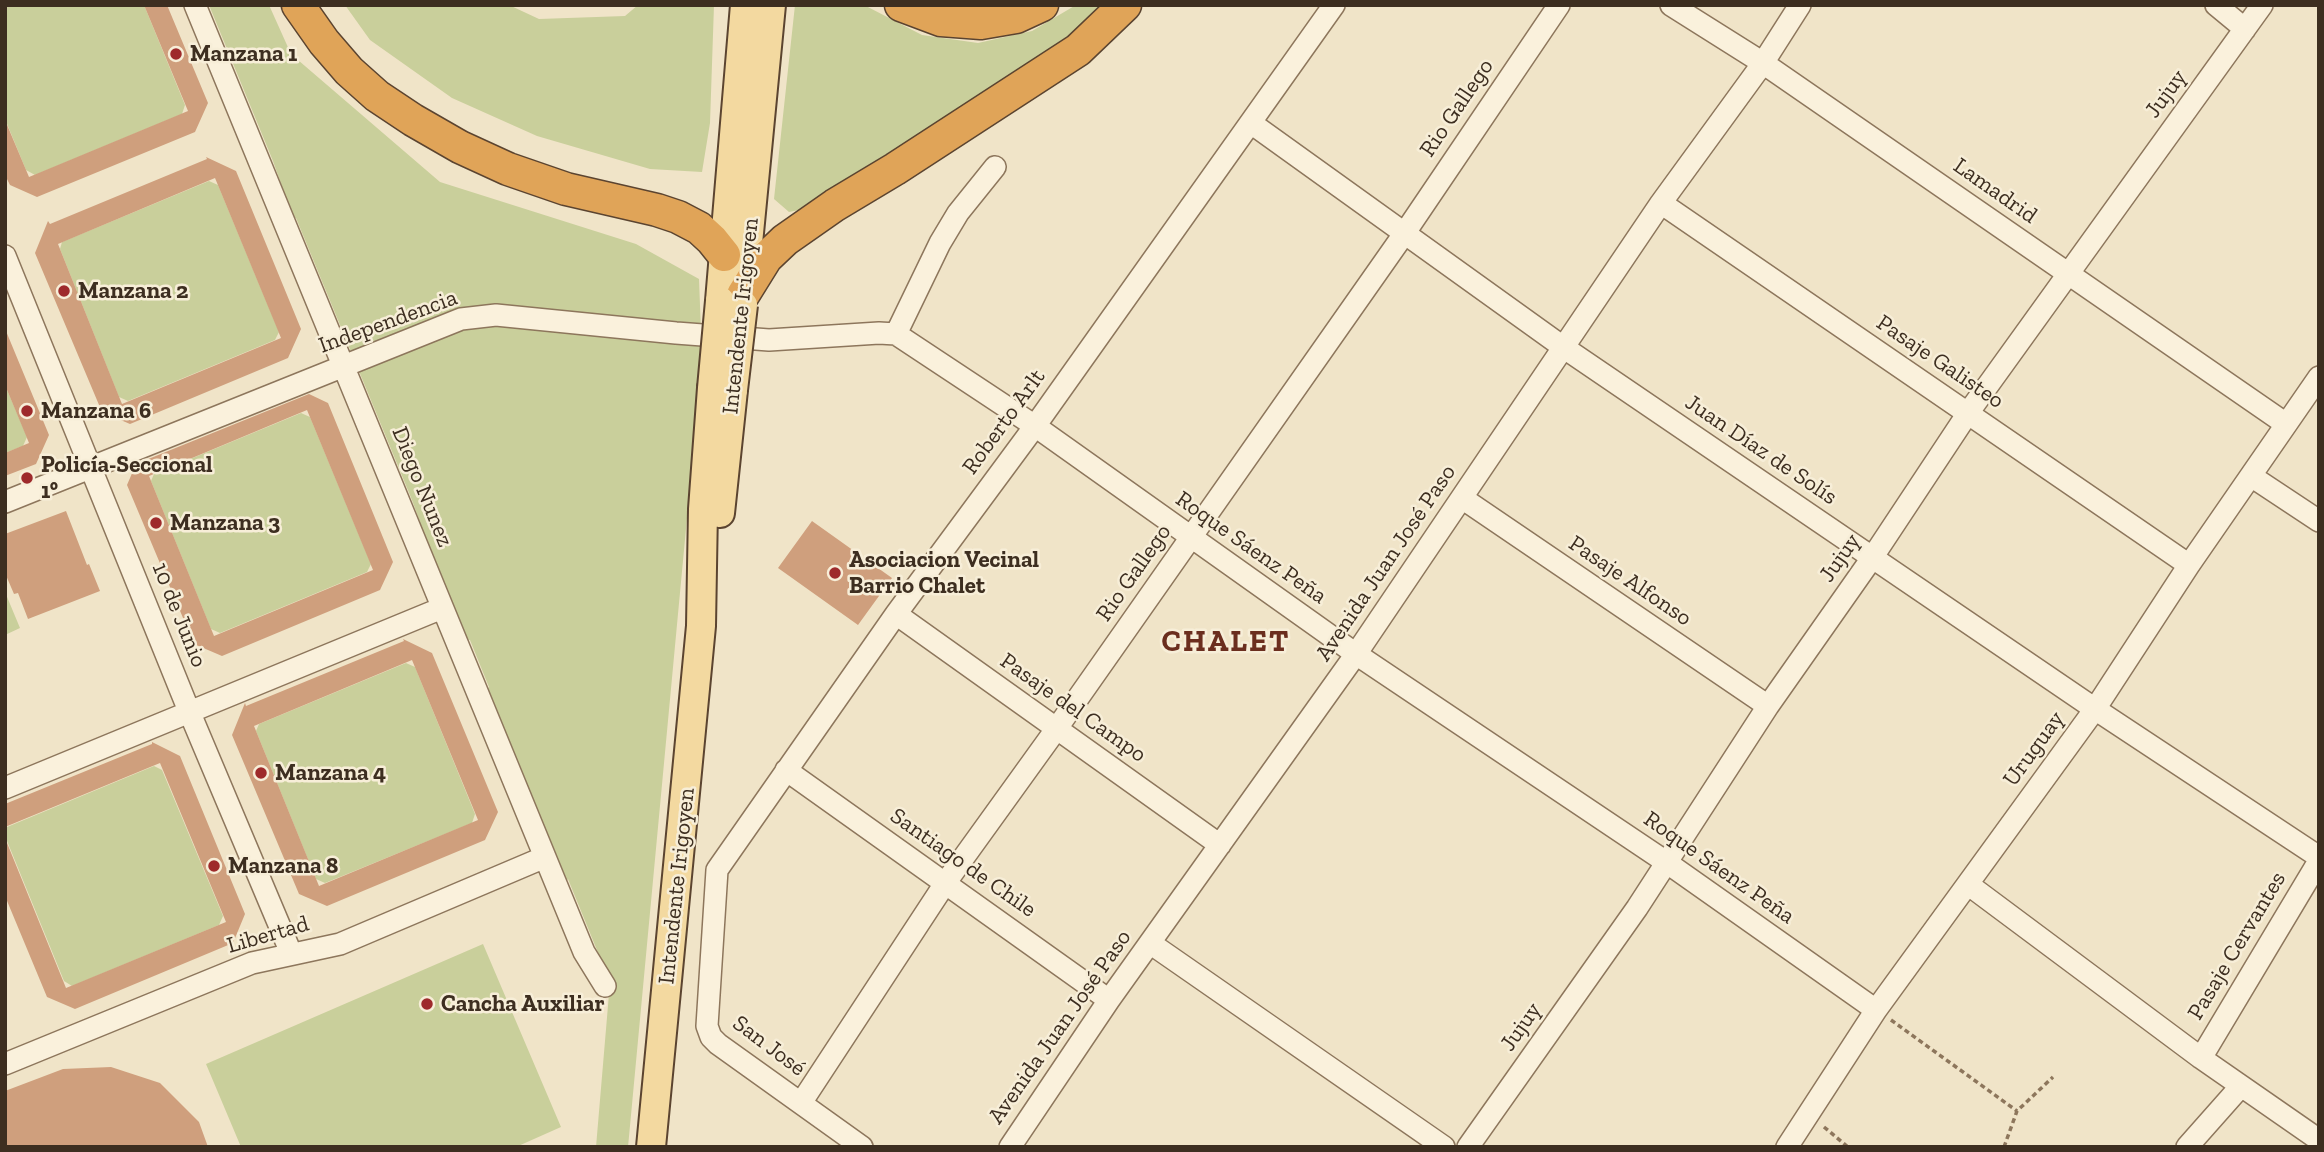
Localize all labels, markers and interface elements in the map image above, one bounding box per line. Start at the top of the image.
place label: Manzana 1 [190,40,297,68]
marker: Manzana 1 [168,46,184,62]
street label: Rio Gallego [1414,54,1500,162]
street label: Jujuy [2139,64,2193,124]
street label: Lamadrid [1948,152,2042,230]
street label: Intendente Irigoyen [717,216,765,416]
place label: Manzana 2 [78,277,188,305]
marker: Manzana 2 [56,283,72,299]
street label: Independencia [315,284,461,360]
street label: Pasaje Galisteo [1871,309,2009,415]
street label: Roberto Arlt [957,364,1051,480]
street label: Juan Díaz de Solís [1680,389,1842,511]
place label: Manzana 6 [41,397,151,425]
marker: Manzana 6 [19,403,35,419]
street label: Diego Nunez [385,423,459,551]
place label: Policía-Seccional 1° [41,451,213,505]
street label: Avenida Juan José Paso [1310,460,1462,666]
marker: Policía-Seccional 1° [19,470,35,486]
street label: Roque Sáenz Peña [1170,486,1332,610]
place label: Manzana 3 [170,509,280,537]
marker: Manzana 3 [148,515,164,531]
street label: Rio Gallego [1091,519,1177,627]
street label: Jujuy [1813,528,1867,588]
street label: Pasaje Alfonso [1563,530,1697,632]
place label: Asociacion Vecinal Barrio Chalet [849,546,1039,600]
street label: 10 de Junio [146,559,212,671]
marker: Asociacion Vecinal Barrio Chalet [827,565,843,581]
district label: CHALET [1162,624,1290,660]
street label: Pasaje del Campo [995,647,1151,769]
street label: Uruguay [1997,706,2071,792]
place label: Manzana 4 [275,759,386,787]
marker: Manzana 4 [253,765,269,781]
street label: Intendente Irigoyen [653,786,701,986]
street label: Santiago de Chile [885,802,1041,924]
street label: Roque Sáenz Peña [1638,806,1800,930]
place label: Manzana 8 [228,852,338,880]
marker: Manzana 8 [206,858,222,874]
street label: Pasaje Cervantes [2182,867,2292,1025]
street label: Libertad [224,910,312,960]
street label: Avenida Juan José Paso [982,925,1138,1129]
place label: Cancha Auxiliar [441,990,605,1018]
marker: Cancha Auxiliar [419,996,435,1012]
street label: Jujuy [1494,997,1548,1057]
street label: San José [727,1010,811,1082]

